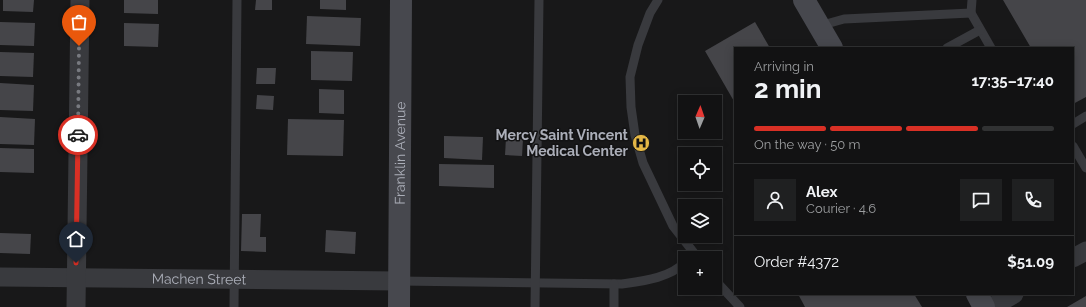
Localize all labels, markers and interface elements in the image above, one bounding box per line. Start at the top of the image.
pin [62,5,96,46]
icon: bag [68,11,90,33]
text: Arriving in [754,59,814,74]
text: 17:35–17:40 [971,72,1054,90]
text: 2 min [754,74,821,104]
north arrow [678,95,722,139]
map controls [678,95,722,295]
street label: Franklin Avenue [392,101,408,205]
courier [58,115,98,155]
icon: car [67,124,89,146]
place label: Mercy Saint Vincent Medical Center [496,127,629,159]
hospital icon: Mercy Saint Vincent Medical Center [631,133,651,153]
text: On the way · 50 m [754,137,861,152]
button: locate [678,147,722,191]
button: person [754,179,796,221]
button: chat [960,179,1002,221]
button: phone [1012,179,1054,221]
text: Alex [806,183,837,201]
button: layers [678,199,722,243]
text: Courier · 4.6 [806,201,876,216]
pin [59,222,93,263]
icon: home [65,228,87,250]
button: + [678,251,722,295]
text: Order #4372 [754,253,839,271]
text: $51.09 [1007,253,1054,271]
street label: Machen Street [152,271,247,287]

